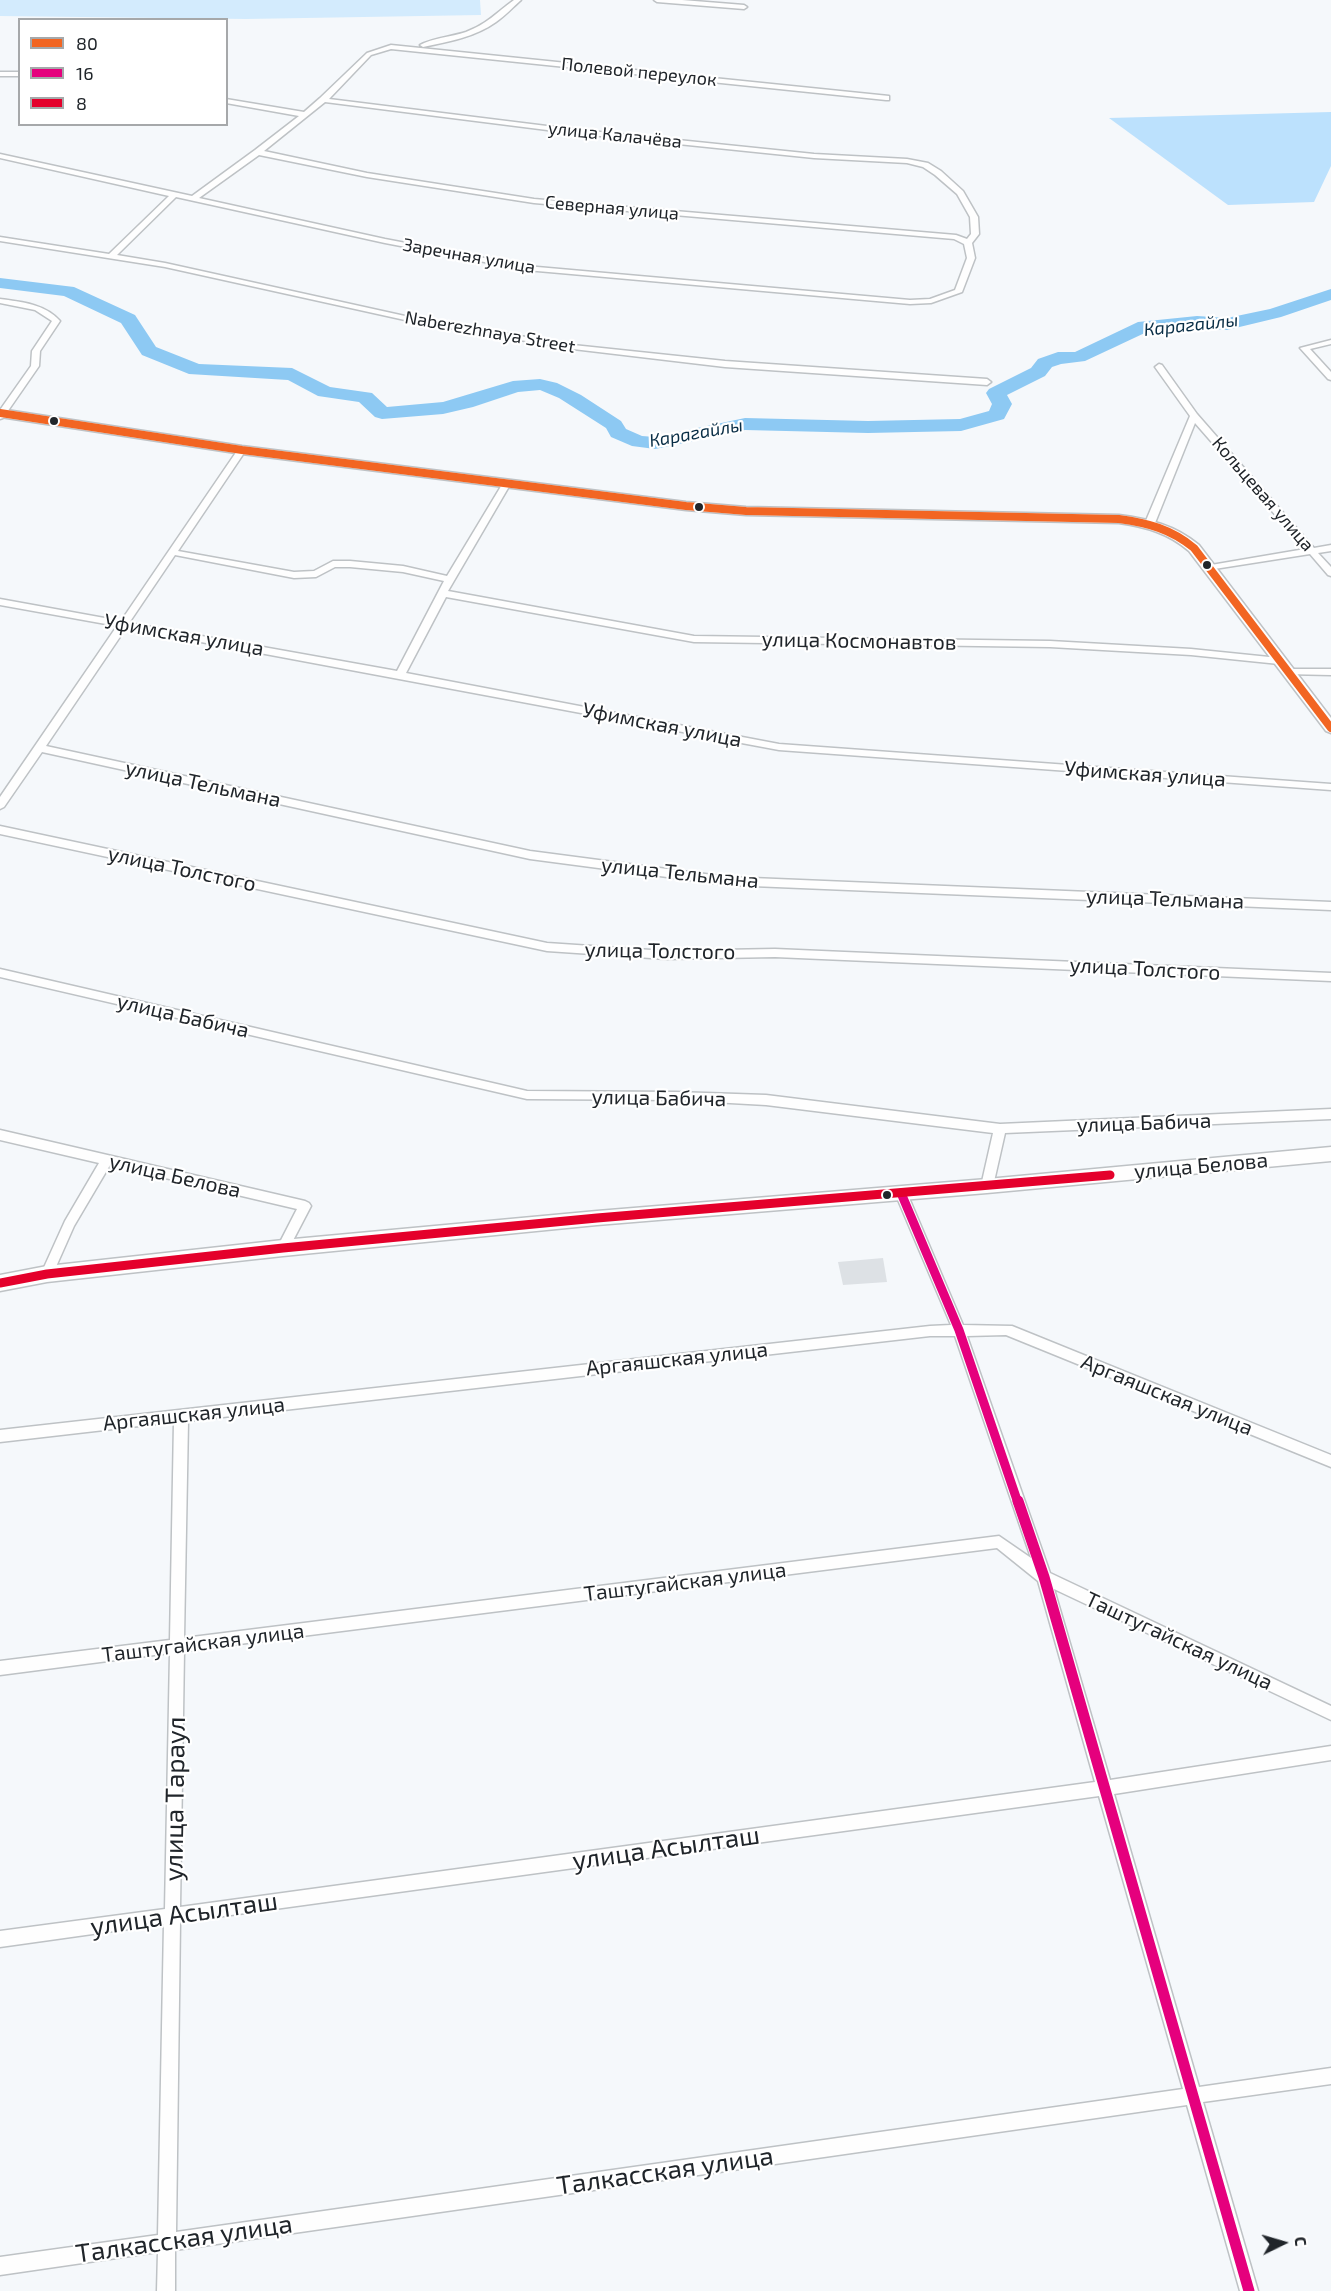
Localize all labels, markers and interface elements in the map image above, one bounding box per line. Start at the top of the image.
legend [18,18,228,126]
text: 80 [76,32,98,54]
street label: Полевой переулок [560,53,718,91]
text: 16 [76,62,93,84]
text: 8 [76,92,87,114]
street label: улица Калачёва [547,117,683,153]
street label: Северная улица [544,191,680,225]
street label: Заречная улица [401,234,537,278]
street label: Naberezhnaya Street [403,306,577,358]
water label: Карагайлы [1143,309,1239,341]
water label: Карагайлы [648,414,744,452]
unlabelled marker [48,415,60,427]
street label: Кольцевая улица [1207,432,1319,556]
unlabelled marker [693,501,705,513]
unlabelled marker [1201,559,1213,571]
street label: Уфимская улица [102,609,266,661]
street label: улица Космонавтов [761,627,957,655]
street label: Уфимская улица [580,697,744,753]
street label: улица Тельмана [123,755,283,813]
street label: Уфимская улица [1063,756,1227,792]
street label: улица Толстого [106,841,258,897]
street label: улица Тельмана [600,852,760,894]
street label: улица Тельмана [1085,884,1245,914]
street label: улица Толстого [584,937,736,965]
street label: улица Толстого [1069,952,1221,986]
street label: улица Бабича [115,989,251,1043]
street label: улица Бабича [591,1084,727,1112]
street label: улица Бабича [1076,1108,1212,1138]
street label: улица Белова [1133,1148,1269,1184]
street label: улица Белова [107,1149,243,1203]
unlabelled marker [881,1189,893,1201]
street label: Аргаяшская улица [585,1337,769,1381]
street label: Аргаяшская улица [1078,1349,1256,1441]
street label: Аргаяшская улица [102,1392,286,1436]
street label: Таштугайская улица [582,1557,788,1607]
street label: Таштугайская улица [1081,1587,1277,1695]
street label: Таштугайская улица [100,1618,306,1668]
street label: улица Тараул [158,1716,192,1882]
street label: улица Асылташ [570,1819,762,1877]
street label: улица Асылташ [88,1885,280,1943]
street label: Талкасская улица [555,2140,775,2202]
street label: Талкасская улица [74,2208,294,2270]
north arrow [1253,2213,1313,2273]
text: С [1292,2236,1311,2247]

